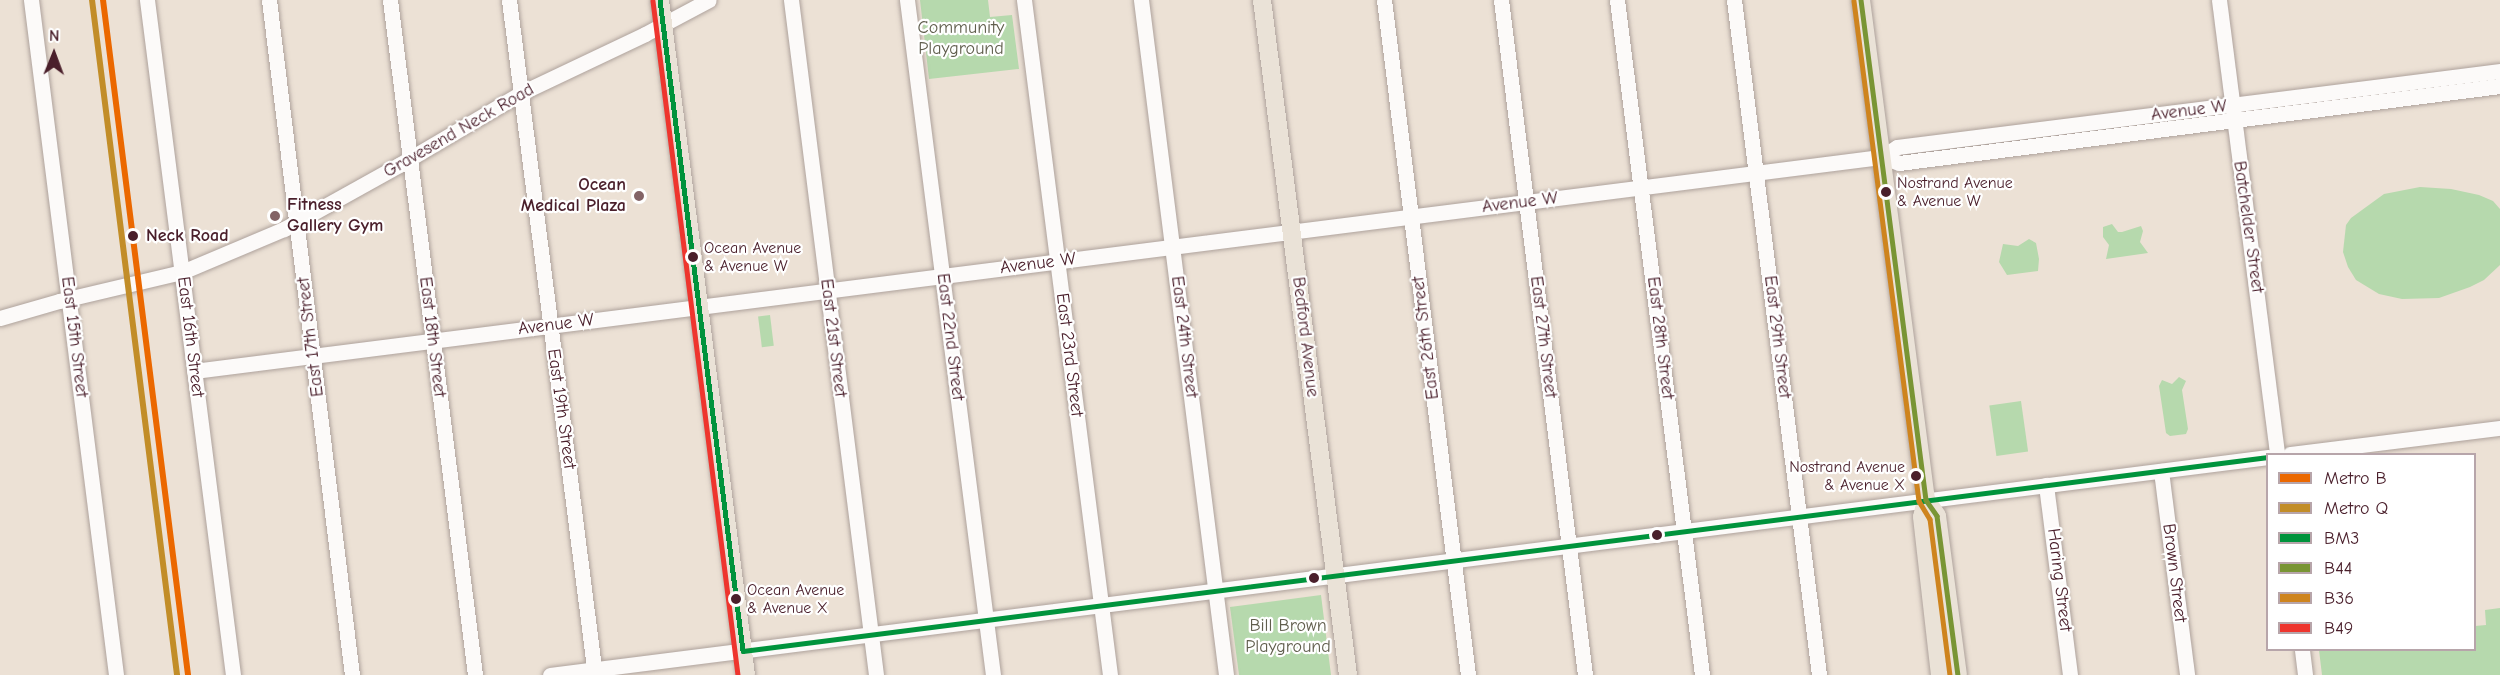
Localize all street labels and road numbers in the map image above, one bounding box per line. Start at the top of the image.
street label: Gravesend Neck Road [380,79,538,183]
street label: Avenue W [2150,96,2228,126]
street label: Batchelder Street [2228,160,2268,294]
street label: Avenue W [1481,188,1559,218]
street label: Avenue W [999,249,1077,279]
street label: East 22nd Street [931,272,969,402]
street label: East 29th Street [1759,274,1795,400]
street label: East 15th Street [56,275,92,399]
street label: East 16th Street [172,275,208,399]
street label: East 24th Street [1166,275,1202,399]
street label: East 26th Street [1408,275,1444,401]
street label: East 27th Street [1525,275,1561,399]
street label: East 28th Street [1642,275,1678,401]
street label: East 17th Street [293,276,329,398]
street label: East 18th Street [414,276,450,398]
street label: Bedford Avenue [1287,276,1323,398]
street label: East 21st Street [815,278,851,398]
street label: East 23rd Street [1051,292,1087,418]
street label: Avenue W [517,310,595,340]
street label: East 19th Street [542,347,580,471]
street label: Brown Street [2157,522,2191,624]
street label: Haring Street [2042,527,2076,633]

